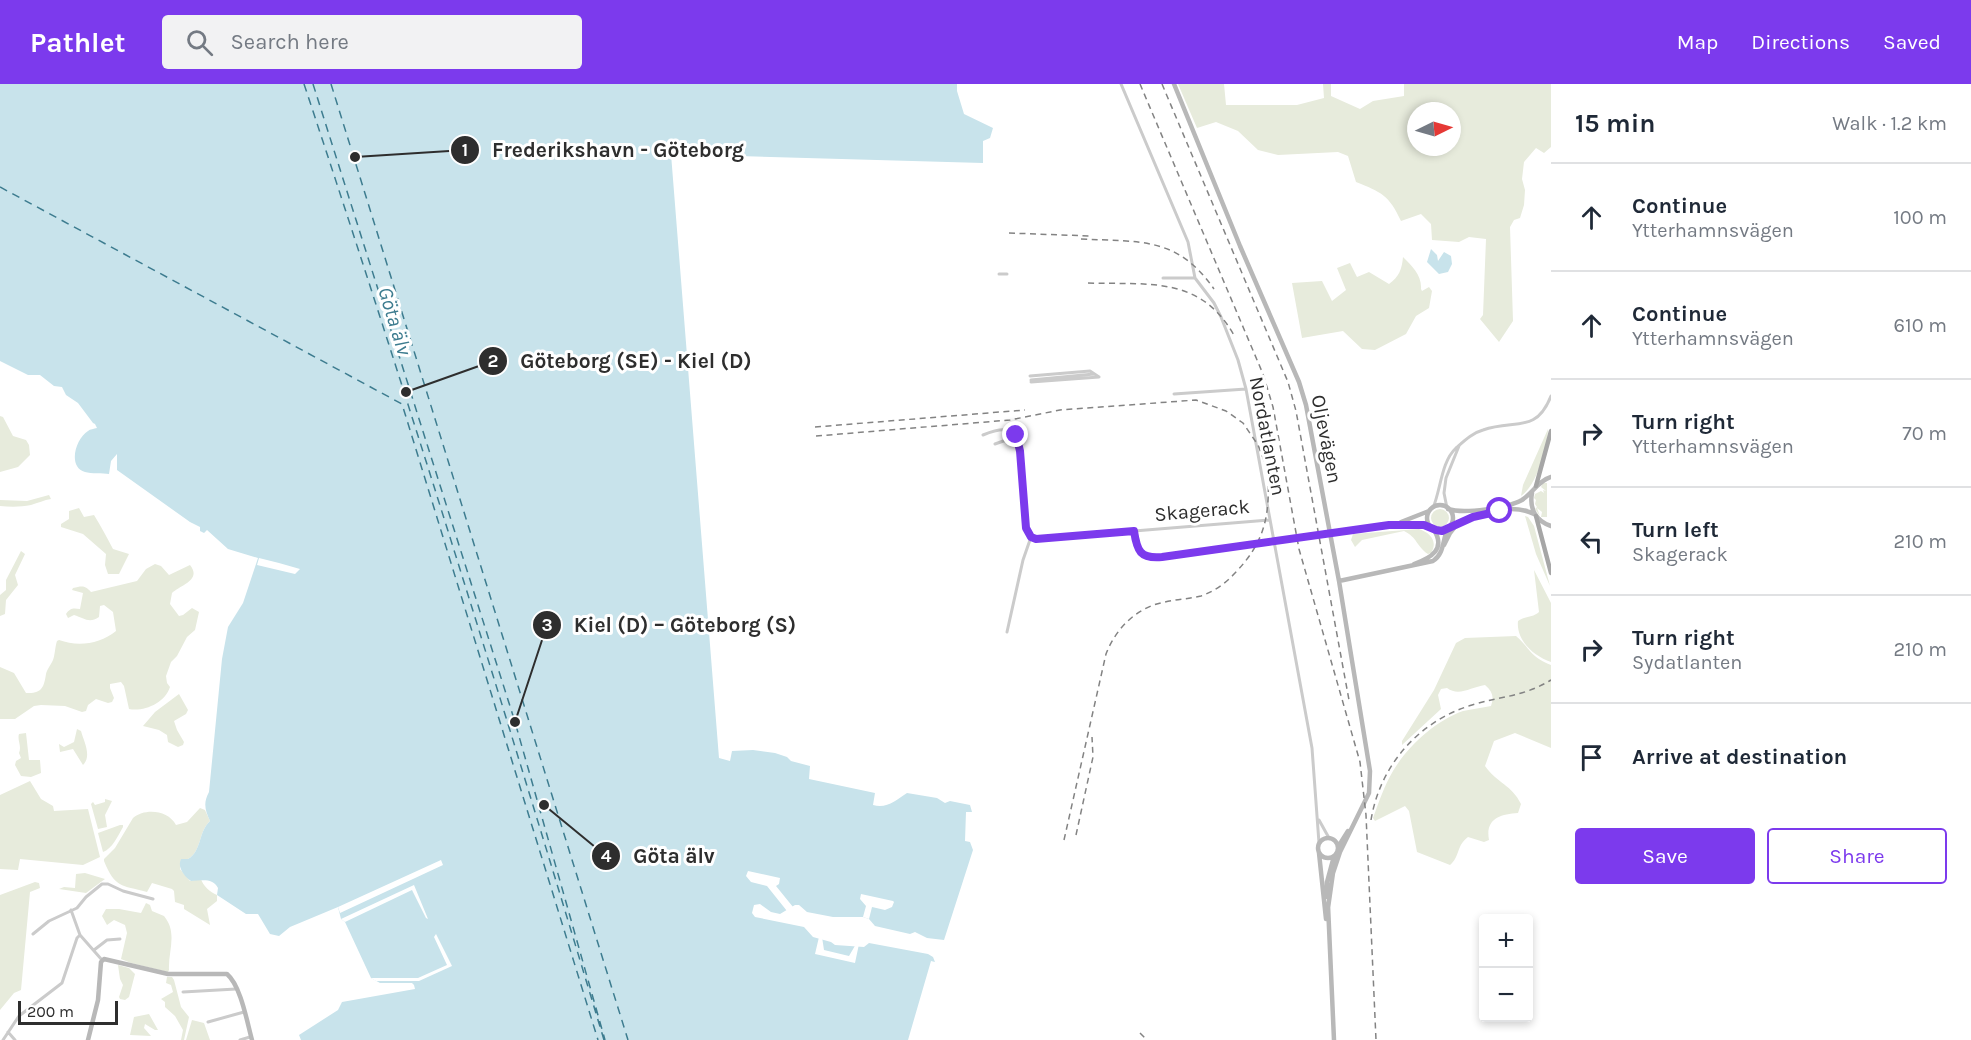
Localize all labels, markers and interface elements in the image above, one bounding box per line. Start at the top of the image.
search box [162,15,582,69]
text: Pathlet [30,26,126,59]
icon: search [183,26,216,59]
text: Search here [231,29,349,55]
text: Map [1677,30,1718,54]
text: Directions [1751,30,1850,54]
text: Saved [1883,30,1941,54]
north arrow [1407,102,1461,156]
text: 15 min [1575,108,1655,139]
text: Walk · 1.2 km [1832,112,1947,135]
callout: Frederikshavn - Göteborg [450,131,756,170]
text: Frederikshavn - Göteborg [492,138,744,162]
text: 1 [462,139,468,161]
text: Continue [1632,193,1727,219]
icon: ahead [1575,201,1608,234]
text: 100 m [1893,206,1947,229]
text: Ytterhamnsvägen [1632,219,1794,242]
water label: Göta älv [373,284,417,359]
text: Continue [1632,301,1727,327]
icon: ahead [1575,309,1608,342]
text: 610 m [1894,314,1947,337]
text: Ytterhamnsvägen [1632,327,1794,350]
callout: Göteborg (SE) - Kiel (D) [478,341,764,380]
text: Göteborg (SE) - Kiel (D) [520,349,752,373]
text: 2 [488,350,498,372]
street label: Nordatlanten [1245,375,1290,498]
street label: Oljevägen [1307,393,1346,485]
text: Turn right [1632,409,1735,435]
icon: right [1575,417,1608,450]
route end [1002,421,1028,447]
text: 70 m [1902,422,1947,445]
text: Ytterhamnsvägen [1632,435,1794,458]
street label: Skagerack [1153,495,1251,526]
route start [1486,497,1512,523]
text: Turn left [1632,517,1719,543]
icon: left [1575,525,1608,558]
text: 210 m [1893,530,1947,553]
text: Skagerack [1632,543,1728,566]
callout: Kiel (D) – Göteborg (S) [532,606,808,645]
text: Kiel (D) – Göteborg (S) [574,613,796,637]
text: 3 [541,614,553,636]
text: Turn right [1632,625,1735,651]
icon: right [1575,633,1608,666]
text: 210 m [1893,638,1947,661]
text: Sydatlanten [1632,651,1742,674]
icon: arrive [1575,741,1608,774]
text: Arrive at destination [1632,744,1847,770]
button: Save [1575,828,1755,884]
button: Share [1767,828,1947,884]
callout: Göta älv [591,836,726,875]
text: Göta älv [633,844,715,868]
text: 4 [601,845,612,867]
map controls [1479,914,1533,1022]
button: + [1479,914,1533,968]
button: − [1479,968,1533,1022]
scale bar [18,998,118,1026]
text: 200 m [27,1002,74,1021]

